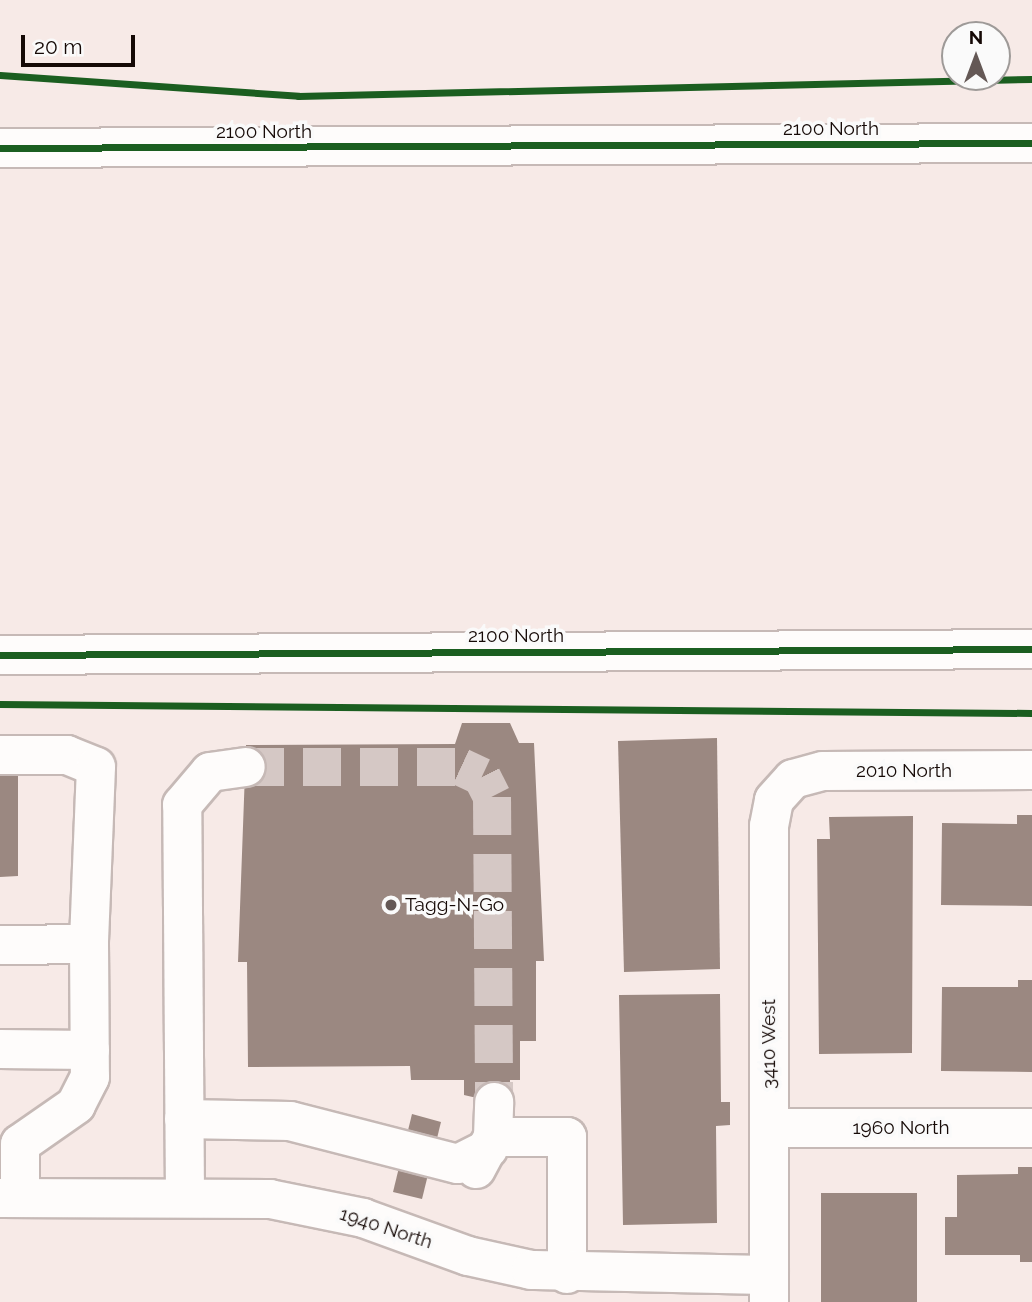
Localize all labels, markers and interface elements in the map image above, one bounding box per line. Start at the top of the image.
scale bar [24,21,138,65]
north arrow [941,21,1011,91]
text: N [969,26,983,48]
text: 20 m [34,34,82,59]
street label: 2100 North [783,118,879,140]
street label: 2100 North [216,121,312,143]
street label: 2100 North [468,625,564,647]
street label: 2010 North [856,760,952,782]
place label: Tagg-N-Go [405,894,504,916]
marker: Tagg-N-Go [383,897,399,913]
street label: 3410 West [758,999,780,1089]
street label: 1960 North [852,1117,950,1139]
street label: 1940 North [337,1202,435,1254]

